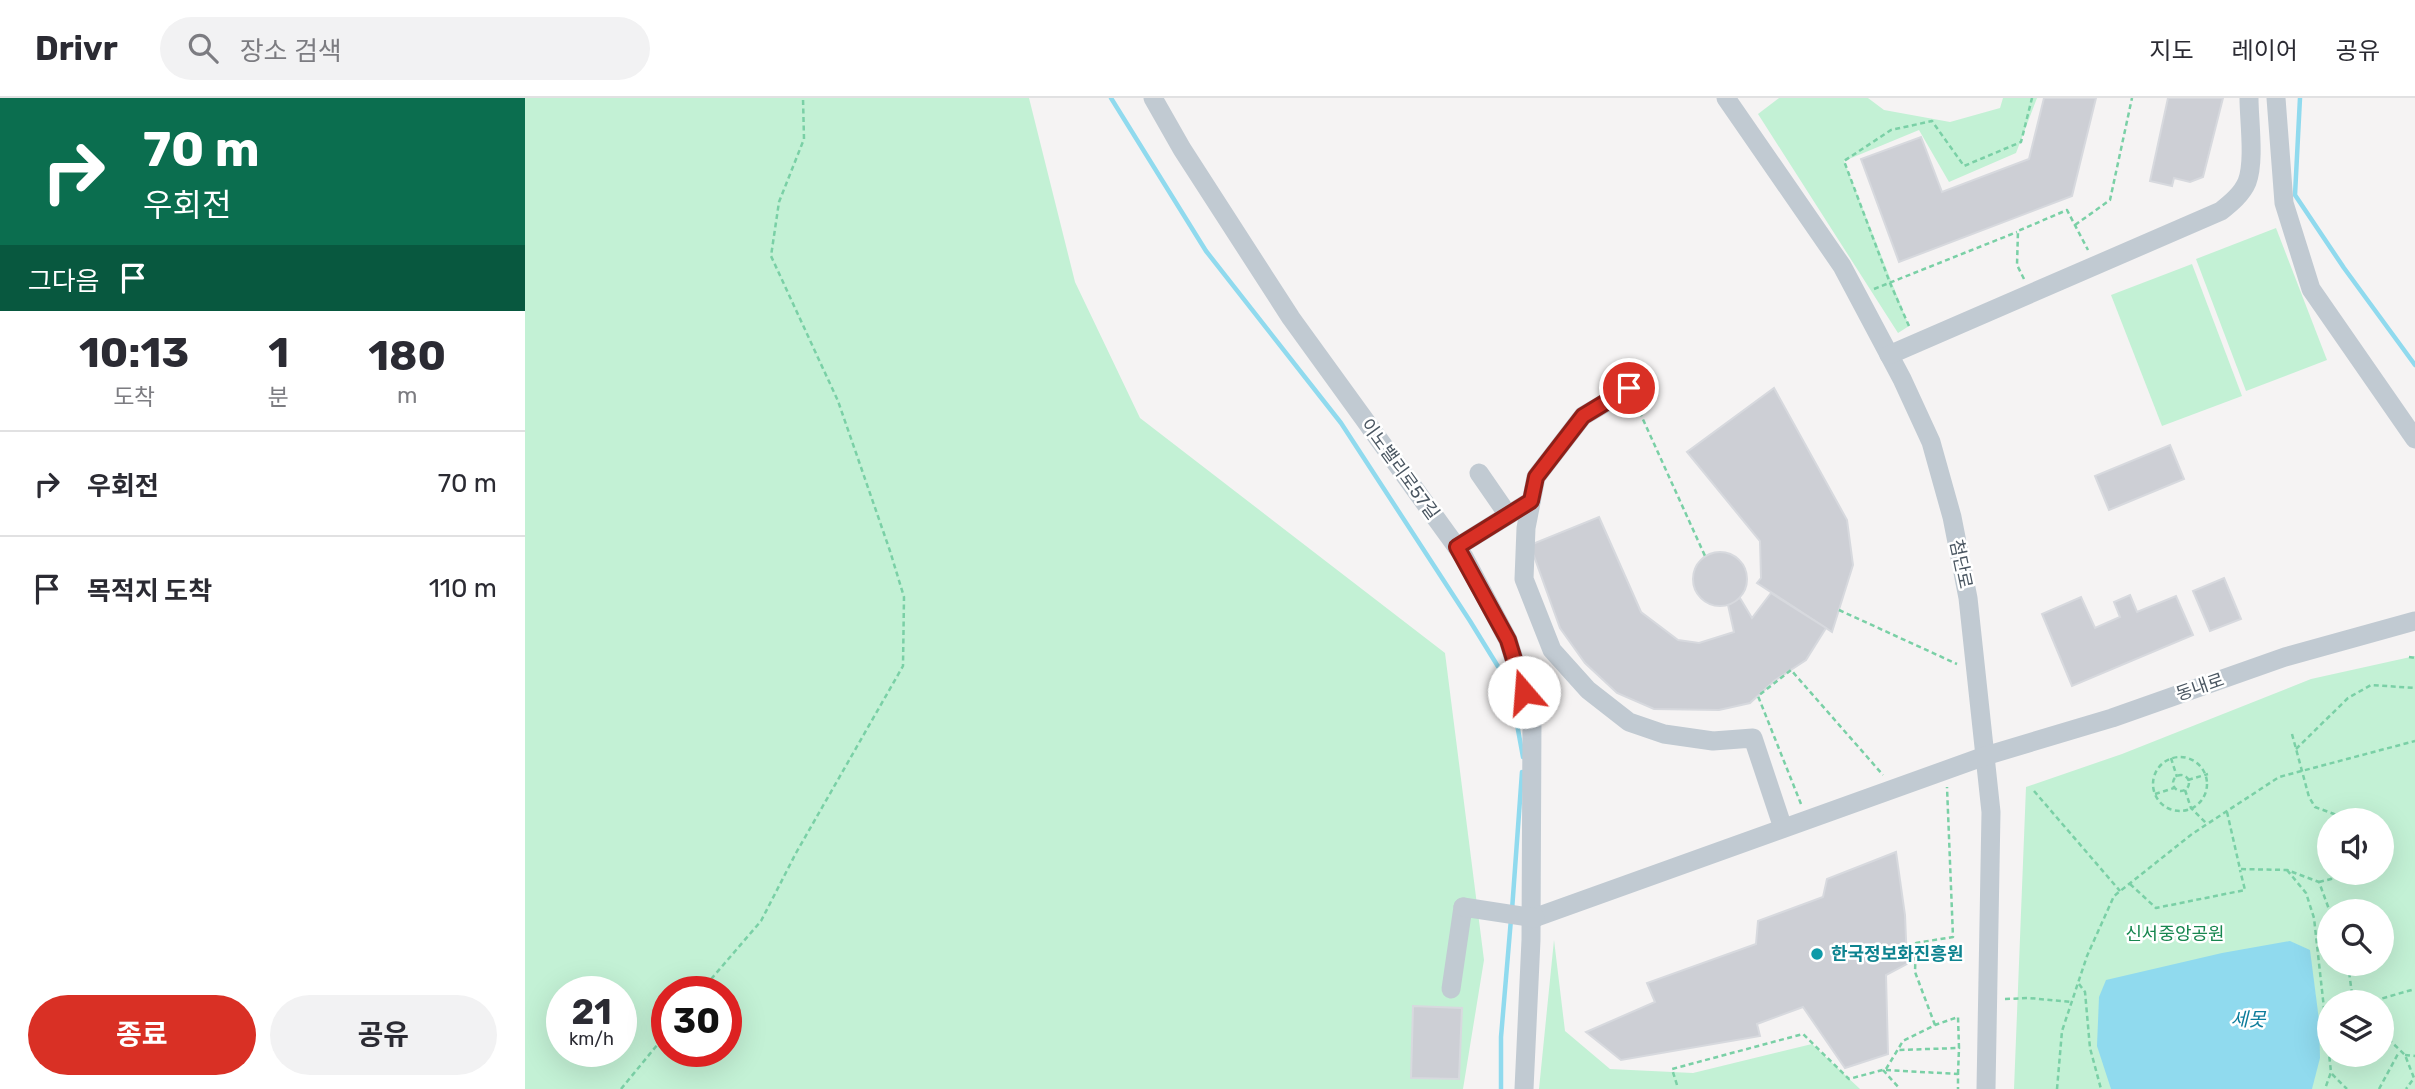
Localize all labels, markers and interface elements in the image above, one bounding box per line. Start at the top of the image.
search box [160,17,650,80]
text: Drivr [35,29,118,68]
icon: search [184,29,222,67]
text: 장소 검색 [240,36,342,67]
text: 지도 [2149,37,2194,65]
text: 레이어 [2232,37,2298,65]
text: 공유 [2336,37,2380,65]
text: 70 m [143,120,260,178]
icon: right [28,126,119,217]
text: 우회전 [143,186,231,224]
icon: arrive [114,259,152,297]
text: 그다음 [28,266,100,297]
text: 10:13 [79,328,189,378]
text: 1 [268,328,289,378]
text: 180 [368,331,446,381]
pin [1599,358,1659,418]
icon: arrive [1610,369,1648,407]
text: m [397,381,417,409]
text: 도착 [113,383,155,411]
text: 분 [268,383,289,411]
street label: 이노밸리로57길 [1356,414,1444,524]
icon: right [28,465,66,503]
text: 70 m [438,468,497,499]
text: 우회전 [87,471,159,502]
street label: 첨단로 [1945,537,1977,591]
icon: arrive [28,570,66,608]
text: 110 m [429,573,497,604]
text: 목적지 도착 [87,576,212,607]
position arrow [1487,655,1561,729]
street label: 동내로 [2173,669,2227,705]
map controls [2317,808,2394,1067]
button: sound [2317,808,2394,885]
button: search [2317,899,2394,976]
park label: 신서중앙공원 [2125,923,2225,945]
place label: 한국정보화진흥원 [1831,943,1963,965]
marker: 한국정보화진흥원 [1809,946,1825,962]
speed limit sign: 30 [651,976,742,1067]
button: layers [2317,990,2394,1067]
text: 21 [571,991,612,1033]
button: 종료 [28,995,256,1075]
button: 공유 [270,995,497,1075]
water label: 세못 [2231,1008,2267,1031]
text: km/h [569,1028,614,1050]

